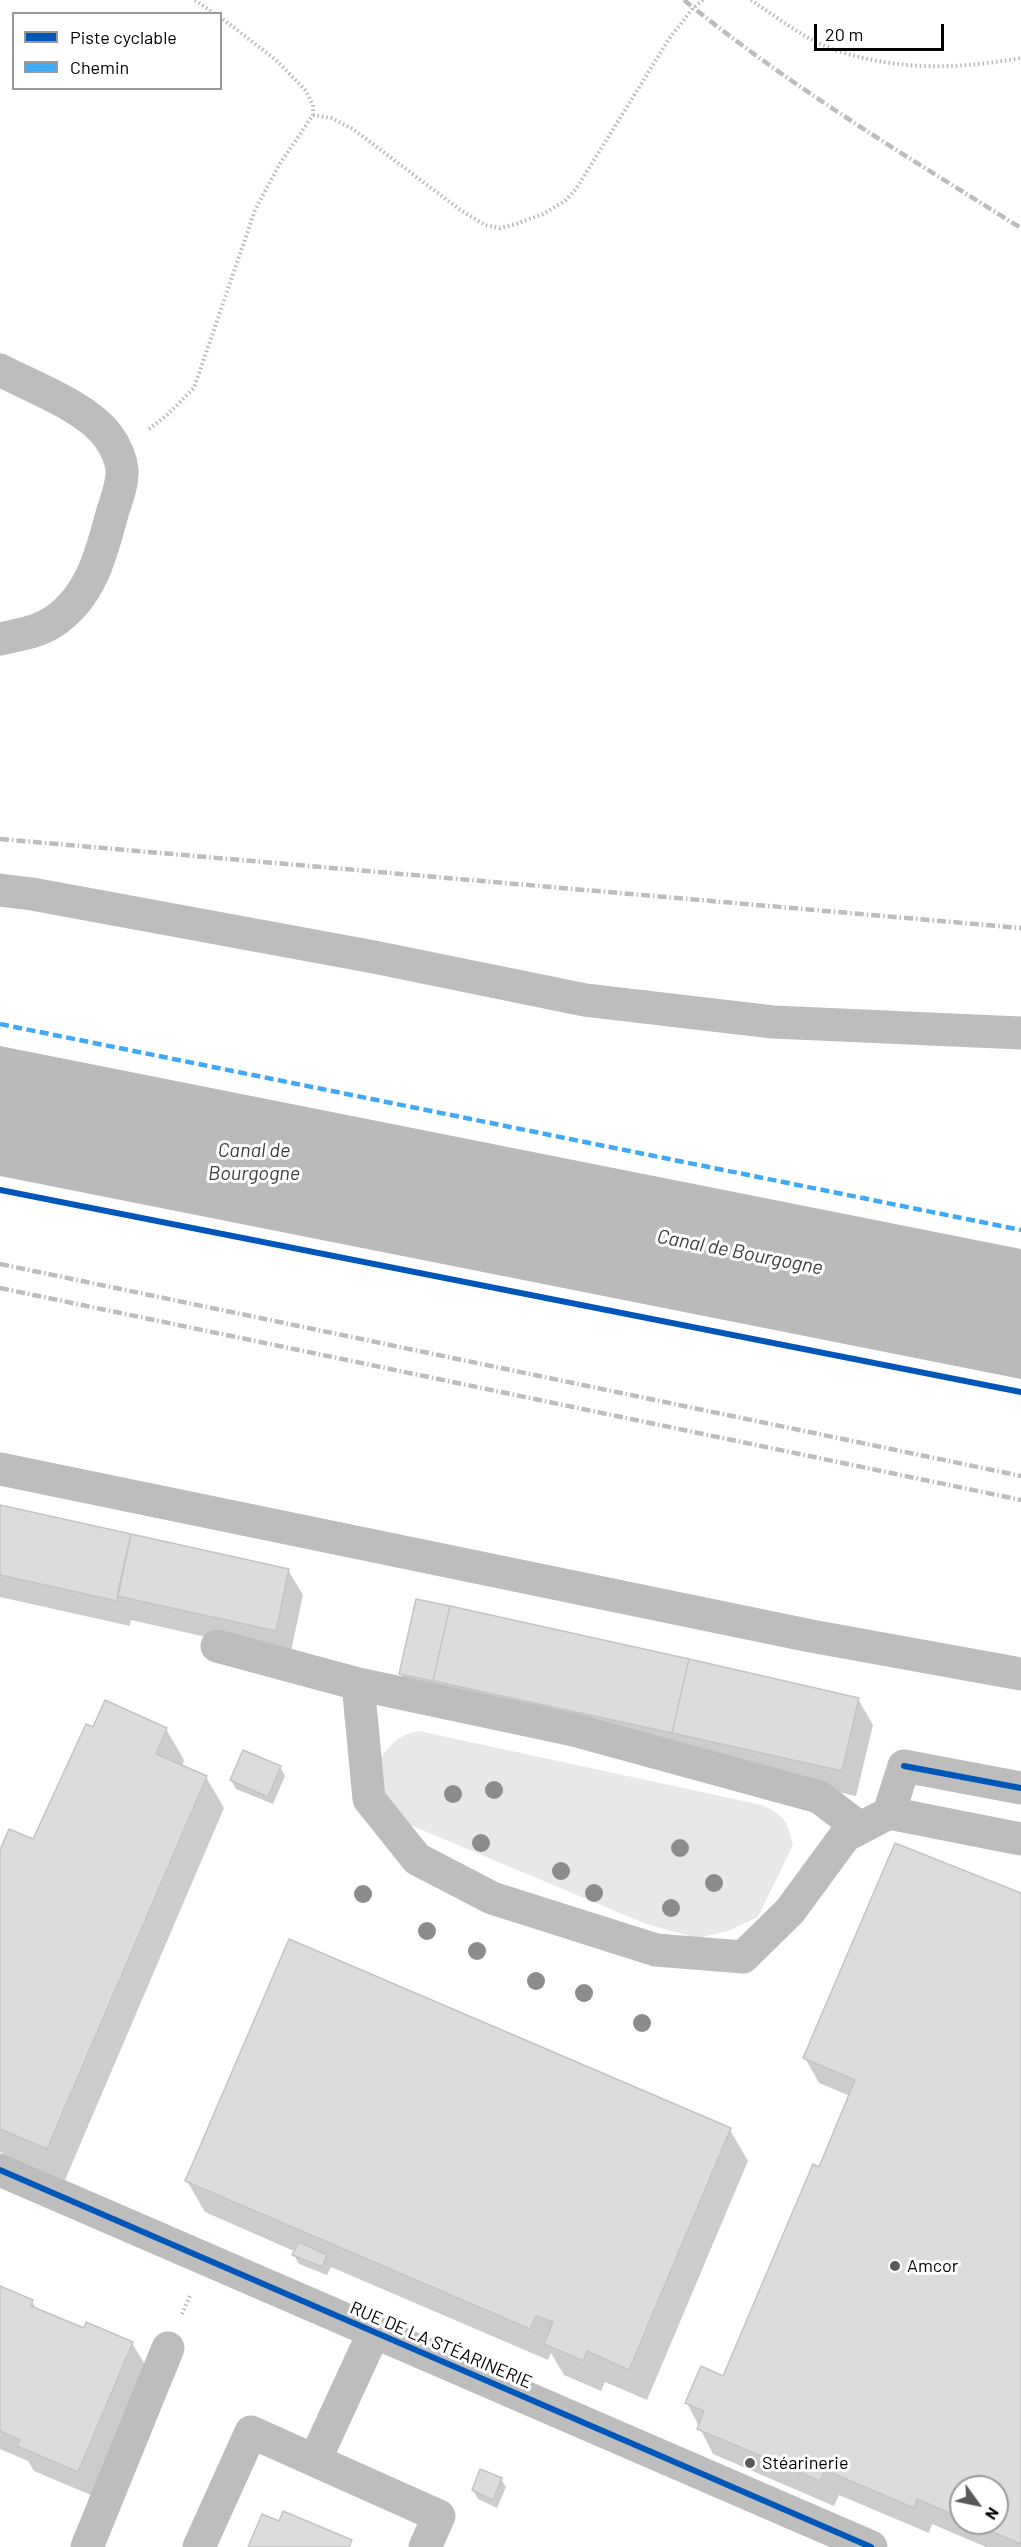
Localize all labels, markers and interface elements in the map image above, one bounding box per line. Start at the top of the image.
legend [12,12,222,90]
scale bar [817,12,948,50]
text: 20 m [825,23,863,45]
text: Piste cyclable [70,26,177,48]
text: Chemin [70,56,129,78]
water label: Canal de Bourgogne [208,1138,300,1185]
water label: Canal de Bourgogne [655,1224,825,1280]
place label: Amcor [907,2255,958,2277]
marker: Amcor [888,2259,902,2273]
street label: RUE DE LA STÉARINERIE [347,2297,535,2393]
place label: Stéarinerie [762,2452,849,2474]
marker: Stéarinerie [743,2456,757,2470]
north arrow [949,2475,1009,2535]
text: N [982,2504,1004,2524]

